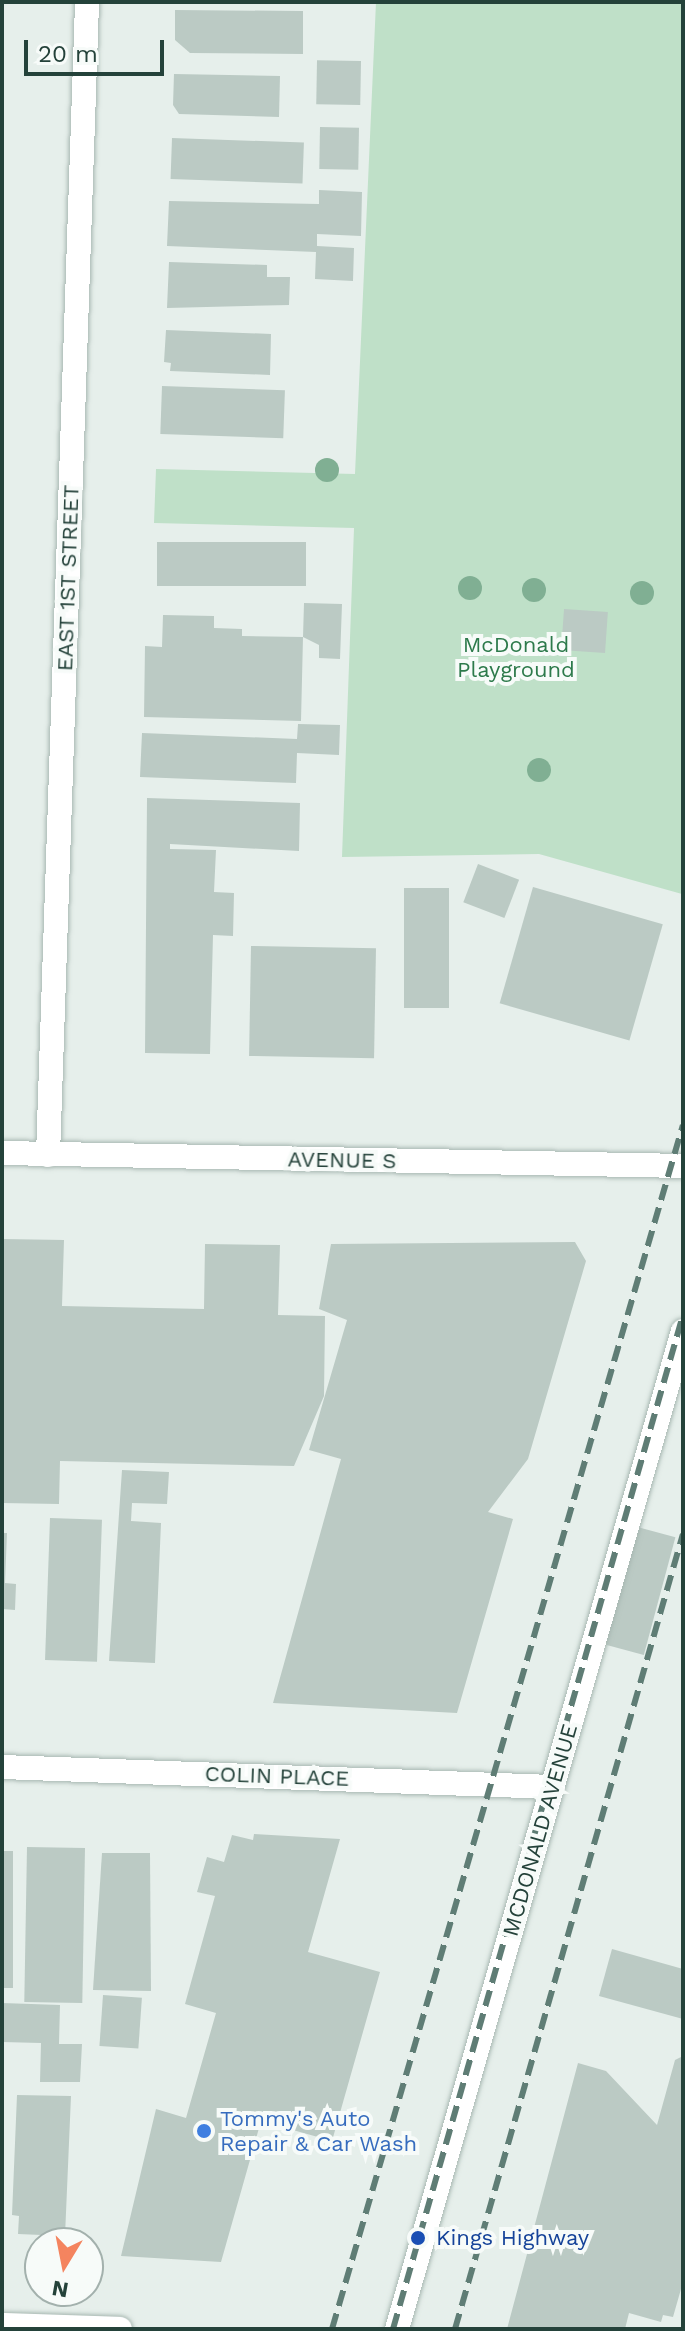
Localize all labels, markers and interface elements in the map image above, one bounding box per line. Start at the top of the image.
scale bar [28,24,168,74]
text: 20 m [38,40,98,68]
street label: EAST 1ST STREET [52,484,84,672]
park label: McDonald Playground [457,631,575,682]
street label: AVENUE S [287,1146,397,1174]
street label: MCDONALD AVENUE [497,1720,583,1940]
street label: COLIN PLACE [204,1760,350,1792]
place label: Tommy's Auto Repair & Car Wash [220,2105,419,2156]
marker: Tommy's Auto Repair & Car Wash [195,2122,213,2140]
place label: Kings Highway [436,2225,589,2251]
north arrow [24,2227,104,2307]
marker: Kings Highway [407,2227,429,2249]
text: N [50,2275,70,2303]

